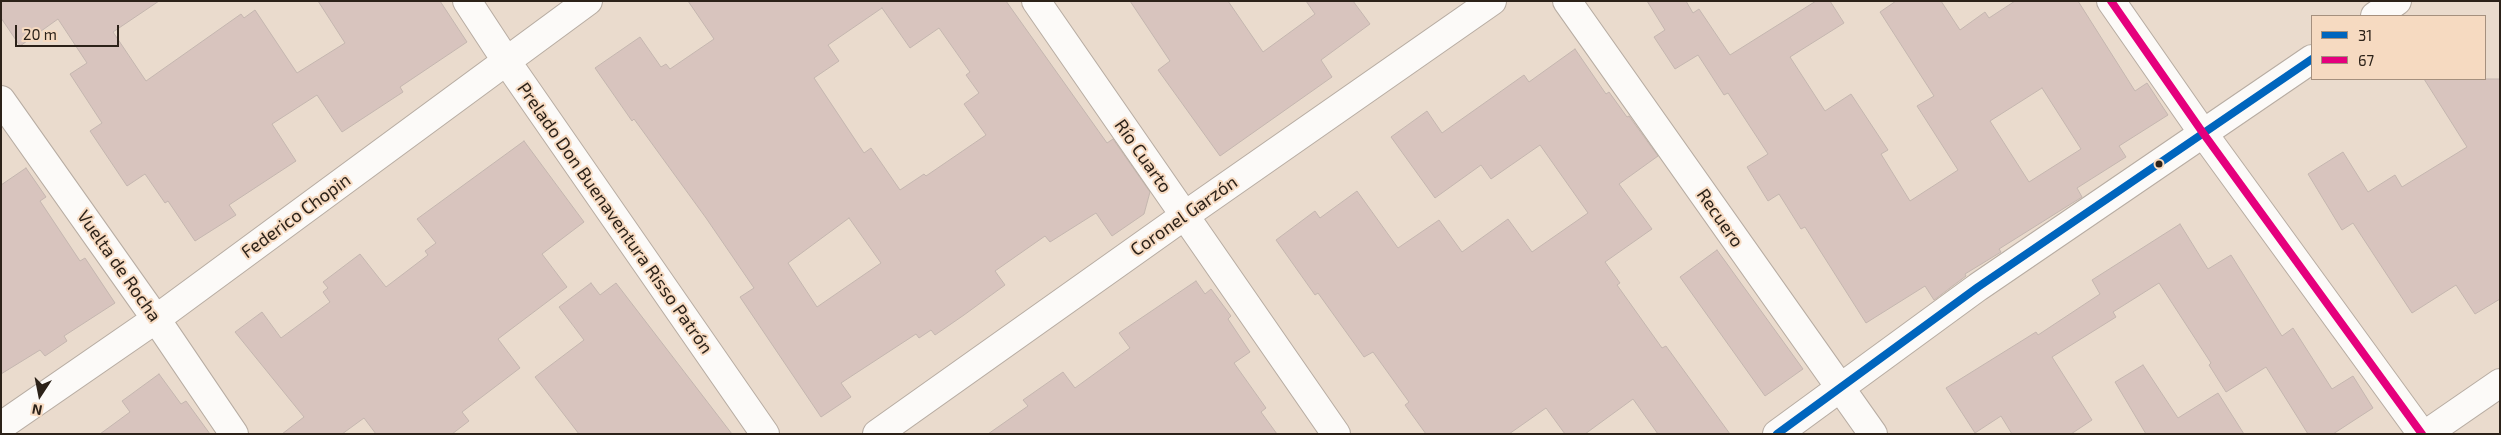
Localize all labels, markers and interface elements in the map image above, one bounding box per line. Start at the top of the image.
scale bar [18,15,121,47]
legend [2311,15,2486,80]
text: 20 m [23,25,57,43]
text: 31 [2358,26,2372,44]
text: 67 [2358,51,2374,69]
street label: Prelado Don Buenaventura Risso Patrón [513,78,717,358]
street label: Río Cuarto [1110,115,1176,197]
unlabelled marker [2154,159,2164,169]
street label: Federico Chopin [237,169,355,263]
street label: Coronel Garzón [1126,171,1242,261]
street label: Recuero [1692,185,1748,251]
street label: Vuelta de Rocha [73,206,165,326]
north arrow [15,370,65,420]
text: N [30,401,44,420]

